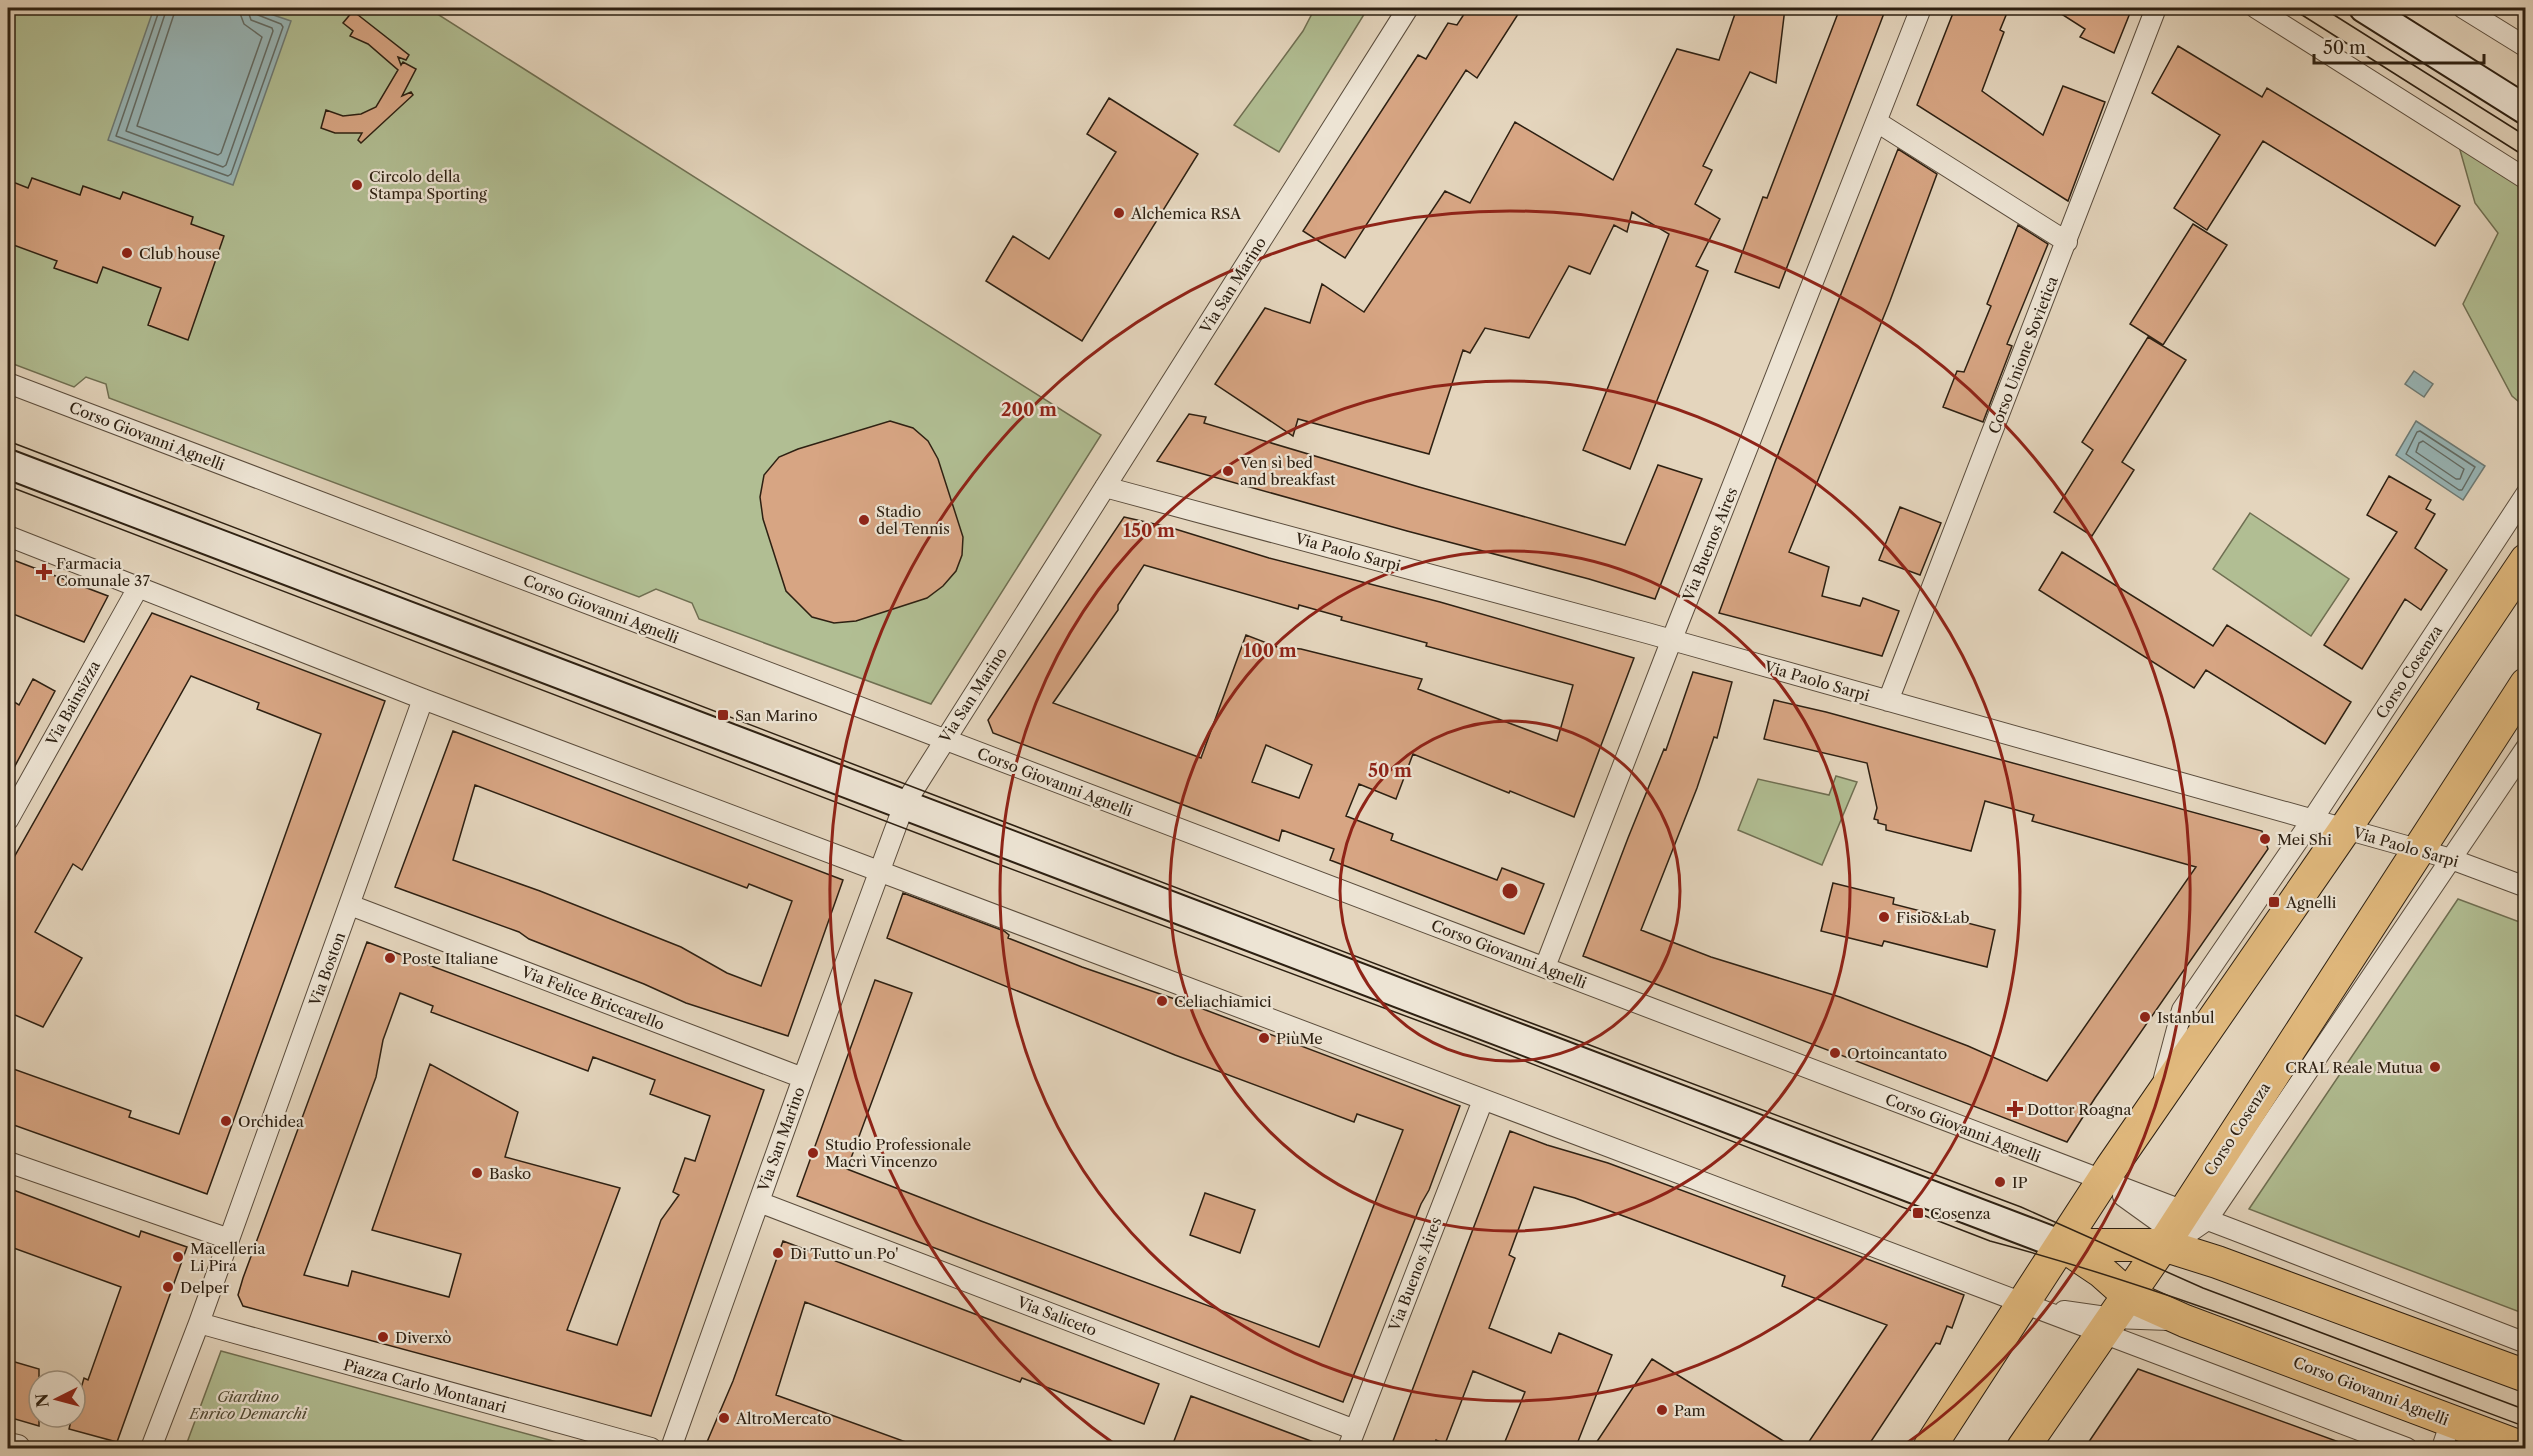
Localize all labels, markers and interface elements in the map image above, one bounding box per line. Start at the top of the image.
scale bar [2314,27,2484,65]
text: 50 m [2323,37,2366,59]
place label: Circolo della Stampa Sporting [369,167,487,203]
marker: Circolo della Stampa Sporting [350,178,364,192]
place label: Alchemica RSA [1130,204,1242,223]
marker: Alchemica RSA [1112,206,1126,220]
street label: Via San Marino [1195,233,1270,337]
place label: Club house [139,244,220,263]
marker: Club house [120,246,134,260]
street label: Corso Unione Sovietica [1984,273,2062,437]
street label: Corso Giovanni Agnelli [67,398,228,475]
text: 200 m [1001,399,1057,421]
place label: Ven sì bed and breakfast [1239,453,1336,489]
marker: Ven sì bed and breakfast [1221,464,1235,478]
street label: Via Buenos Aires [1678,485,1741,604]
place label: Stadio del Tennis [876,502,950,538]
marker: Stadio del Tennis [857,513,871,527]
text: 150 m [1123,520,1175,542]
street label: Via Paolo Sarpi [1292,529,1403,575]
place label: Farmacia Comunale 37 [56,554,150,590]
marker: Farmacia Comunale 37 [37,565,51,579]
street label: Corso Giovanni Agnelli [521,571,682,648]
street label: Corso Cosenza [2372,622,2446,722]
text: 100 m [1243,640,1297,662]
street label: Via San Marino [935,644,1011,747]
street label: Via Bainsizza [41,657,104,750]
street label: Via Paolo Sarpi [1761,657,1872,705]
place label: San Marino [735,706,818,725]
marker: San Marino [716,708,730,722]
street label: Corso Giovanni Agnelli [975,744,1136,821]
text: 50 m [1368,760,1412,782]
street label: Via Paolo Sarpi [2350,823,2461,871]
place label: Mei Shi [2277,830,2332,849]
marker: Mei Shi [2258,832,2272,846]
centre of rings [1500,881,1520,901]
place label: Agnelli [2285,893,2337,912]
marker: Agnelli [2267,895,2281,909]
place label: Fisio&Lab [1896,908,1969,927]
marker: Fisio&Lab [1877,910,1891,924]
street label: Corso Giovanni Agnelli [1429,916,1590,993]
street label: Via Boston [305,929,349,1009]
place label: Poste Italiane [402,949,498,968]
marker: Poste Italiane [383,951,397,965]
street label: Via Felice Briccarello [518,962,667,1034]
place label: Celiachiamici [1174,992,1272,1011]
marker: Celiachiamici [1155,994,1169,1008]
place label: Istanbul [2157,1008,2215,1027]
marker: Istanbul [2138,1010,2152,1024]
place label: PiùMe [1276,1029,1323,1048]
marker: PiùMe [1257,1031,1271,1045]
place label: Ortoincantato [1847,1044,1947,1063]
marker: Ortoincantato [1828,1046,1842,1060]
place label: CRAL Reale Mutua [2285,1058,2423,1077]
marker: CRAL Reale Mutua [2428,1060,2442,1074]
street label: Corso Cosenza [2200,1079,2274,1179]
street label: Via San Marino [753,1084,809,1195]
street label: Corso Giovanni Agnelli [1883,1090,2044,1167]
place label: Dottor Roagna [2027,1100,2131,1119]
marker: Dottor Roagna [2008,1102,2022,1116]
place label: Orchidea [238,1112,304,1131]
marker: Orchidea [219,1114,233,1128]
place label: Studio Professionale Macrì Vincenzo [825,1135,971,1171]
marker: Studio Professionale Macrì Vincenzo [806,1146,820,1160]
place label: Basko [489,1164,531,1183]
marker: Basko [470,1166,484,1180]
place label: IP [2012,1173,2028,1192]
marker: IP [1993,1175,2007,1189]
place label: Cosenza [1930,1204,1991,1223]
marker: Cosenza [1911,1206,1925,1220]
street label: Via Buenos Aires [1384,1214,1445,1335]
place label: Macelleria Li Pira [190,1239,265,1275]
place label: Di Tutto un Po' [790,1244,898,1263]
marker: Di Tutto un Po' [771,1246,785,1260]
marker: Macelleria Li Pira [171,1250,185,1264]
place label: Delper [180,1278,230,1297]
marker: Delper [161,1280,175,1294]
street label: Via Saliceto [1014,1292,1099,1340]
place label: Diverxò [395,1328,452,1347]
marker: Diverxò [376,1330,390,1344]
street label: Corso Giovanni Agnelli [2291,1353,2452,1430]
street label: Piazza Carlo Montanari [342,1355,509,1417]
north arrow [27,1369,87,1429]
park label: Giardino Enrico Demarchi [188,1387,308,1423]
text: N [31,1393,53,1409]
place label: Pam [1674,1401,1706,1420]
marker: Pam [1655,1403,1669,1417]
place label: AltroMercato [735,1409,831,1428]
marker: AltroMercato [717,1411,731,1425]

